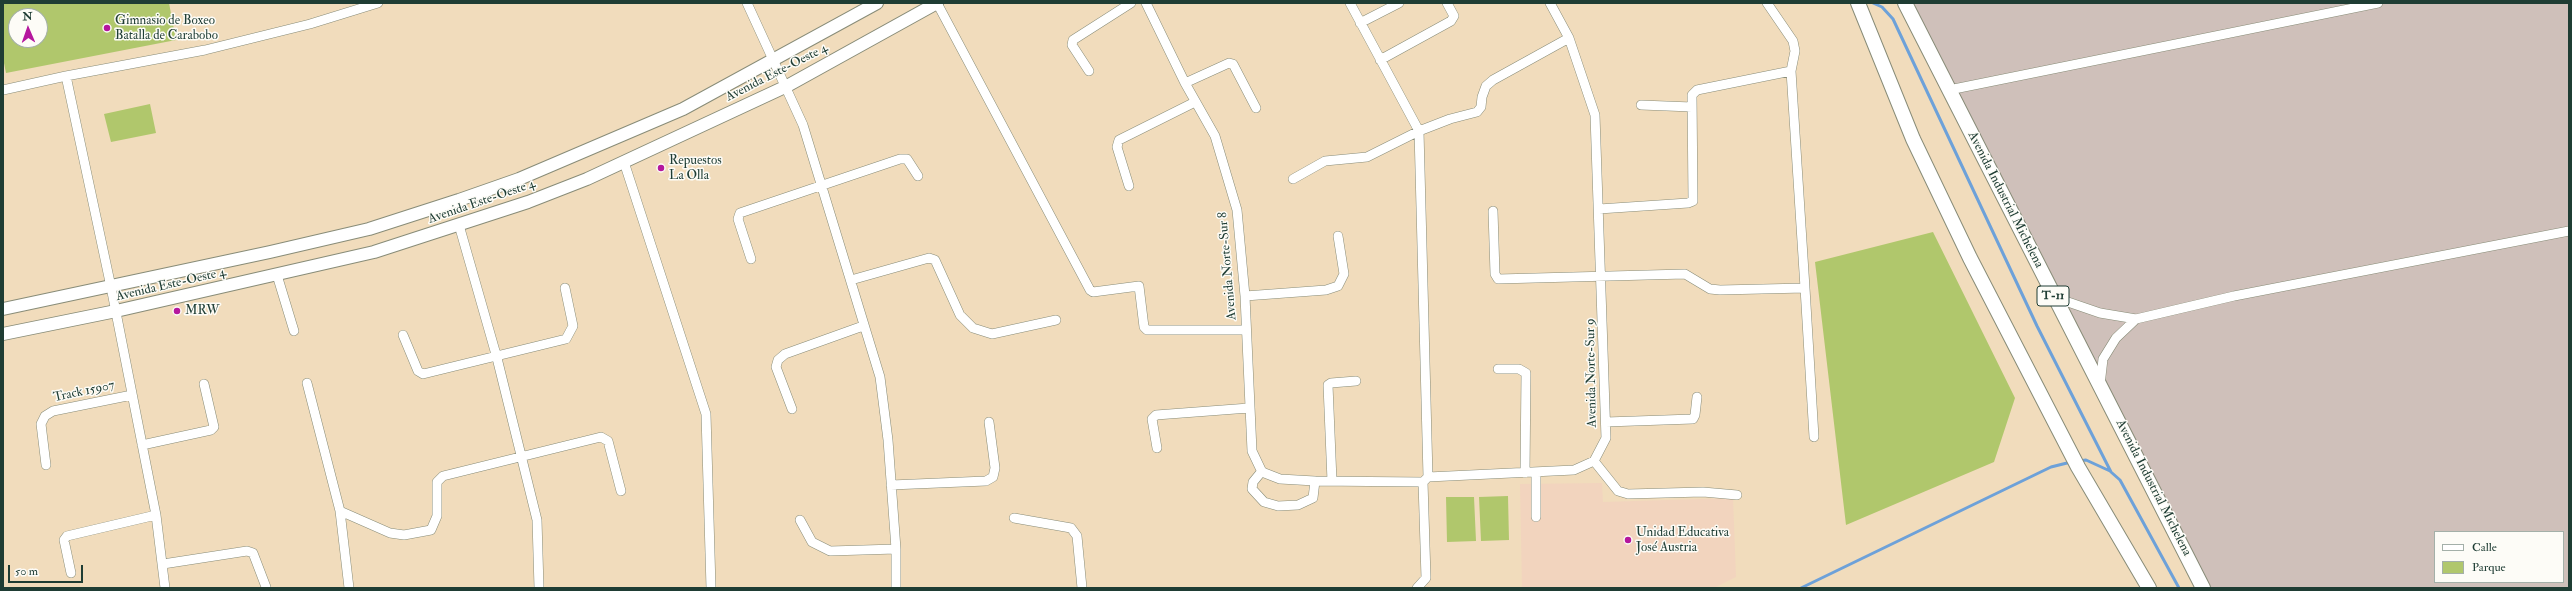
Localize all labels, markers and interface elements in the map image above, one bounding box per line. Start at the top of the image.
north arrow [8,8,48,48]
text: N [22,10,33,23]
place label: Gimnasio de Boxeo Batalla de Carabobo [115,13,218,44]
marker: Gimnasio de Boxeo Batalla de Carabobo [102,23,112,33]
street label: Avenida Este-Oeste 4 [723,41,831,105]
street label: Avenida Industrial Michelena [1964,129,2046,271]
place label: Repuestos La Olla [669,153,722,184]
marker: Repuestos La Olla [656,163,666,173]
street label: Avenida Este-Oeste 4 [426,176,538,228]
street label: Avenida Norte-Sur 8 [1215,211,1241,321]
street label: Avenida Este-Oeste 4 [115,265,227,305]
road number: T-11 [2037,286,2069,306]
place label: MRW [185,303,219,319]
marker: MRW [172,306,182,316]
street label: Avenida Norte-Sur 9 [1583,318,1601,428]
street label: Track 15907 [52,378,116,406]
street label: Avenida Industrial Michelena [2112,417,2194,559]
place label: Unidad Educativa José Austria [1636,525,1729,556]
legend [2434,531,2564,583]
marker: Unidad Educativa José Austria [1623,535,1633,545]
text: Calle [2472,540,2497,555]
scale bar [10,557,85,583]
text: Parque [2472,560,2506,575]
text: 50 m [15,564,38,579]

